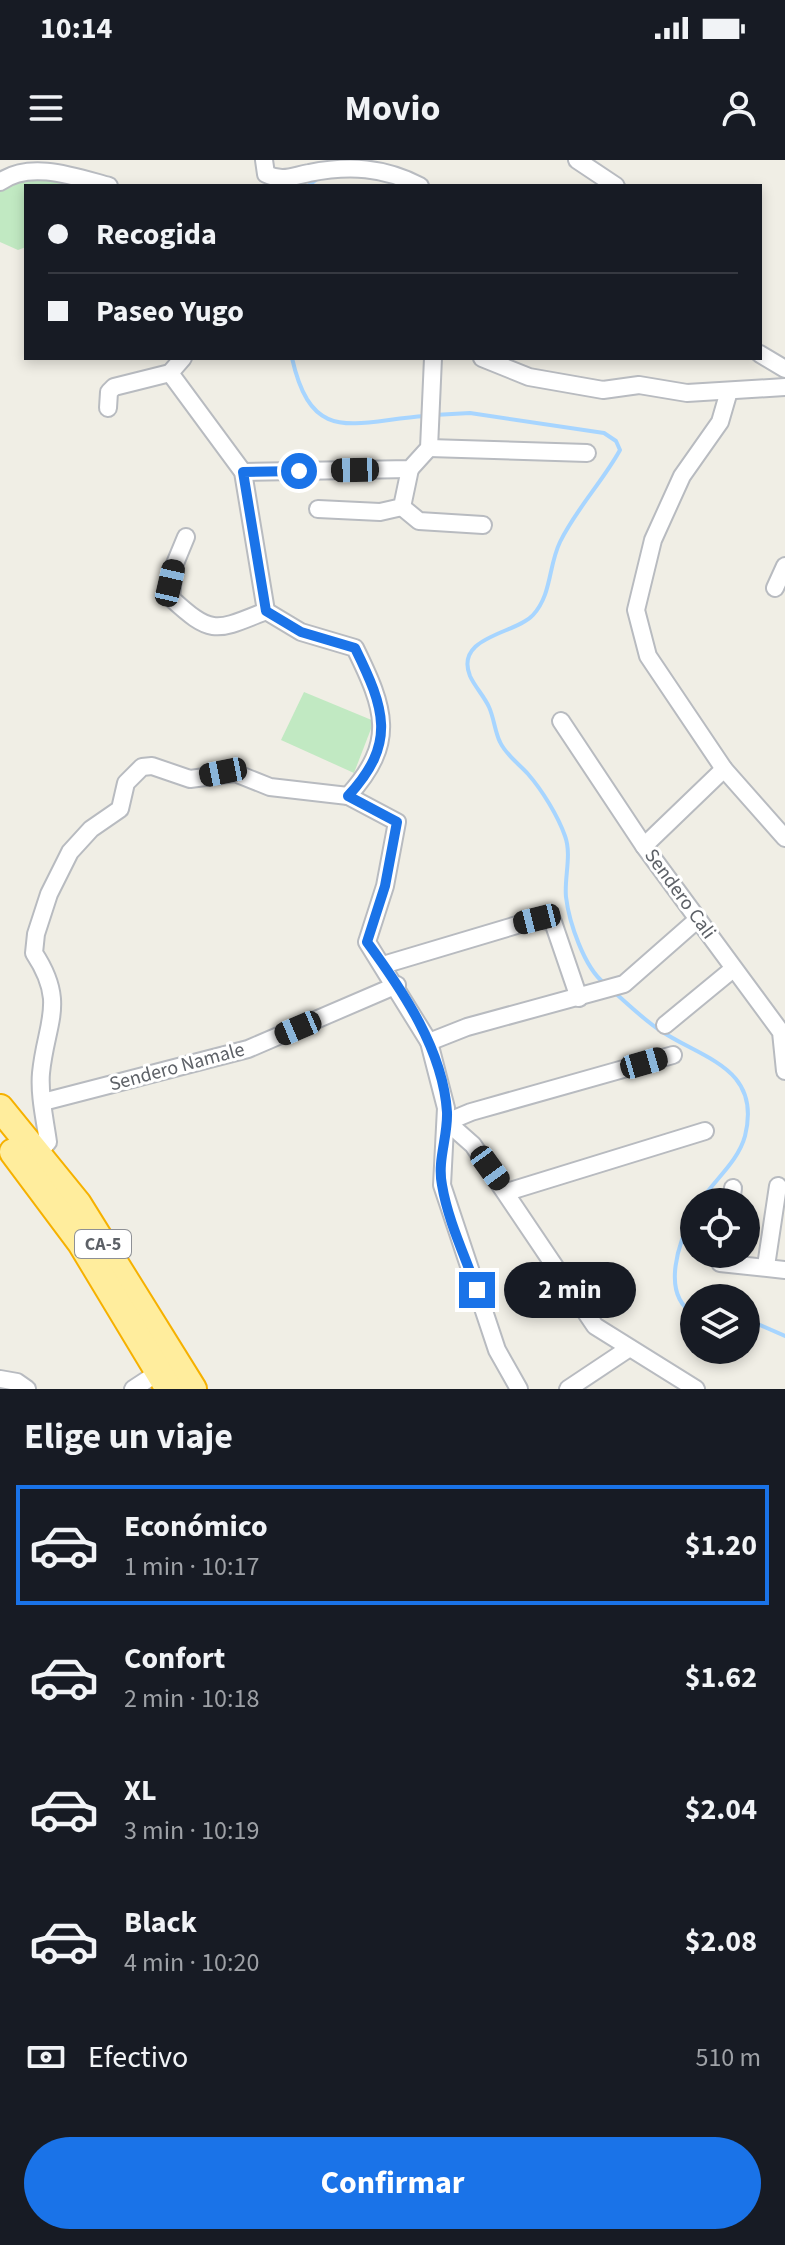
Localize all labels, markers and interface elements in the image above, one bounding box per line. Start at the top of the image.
text: 10:14 [40,7,112,50]
text: Movio [345,83,440,134]
icon: menu [24,86,68,130]
icon: person [717,86,761,130]
text: Recogida [96,213,217,256]
text: Paseo Yugo [96,290,244,333]
route start [281,453,317,489]
car [331,458,379,482]
car [153,557,187,609]
car [197,756,249,788]
street label: Sendero Cali [638,843,722,945]
car [511,902,563,936]
car [271,1008,325,1048]
street label: Sendero Namale [106,1035,248,1098]
car [618,1045,670,1081]
car [466,1142,514,1194]
map controls [680,1188,760,1364]
button: locate [680,1188,760,1268]
road number: CA-5 [75,1230,131,1258]
callout: 2 min [505,1262,637,1318]
text: 2 min [538,1271,602,1308]
route end [459,1272,495,1308]
button: layers [680,1284,760,1364]
text: Elige un viaje [24,1411,233,1462]
text: Económico [124,1505,268,1548]
icon: car [28,1509,100,1581]
text: $1.20 [685,1524,757,1567]
text: 1 min · 10:17 [124,1548,259,1585]
text: Confort [124,1637,225,1680]
icon: car [28,1641,100,1713]
text: $1.62 [685,1656,757,1699]
text: 2 min · 10:18 [124,1680,259,1717]
text: XL [124,1769,157,1812]
icon: car [28,1773,100,1845]
text: $2.04 [685,1788,757,1831]
text: 3 min · 10:19 [124,1812,259,1849]
text: Black [124,1901,197,1944]
icon: car [28,1905,100,1977]
text: $2.08 [685,1920,757,1963]
text: 4 min · 10:20 [124,1944,259,1981]
icon: cash [24,2035,68,2079]
text: Efectivo [88,2036,188,2079]
text: 510 m [695,2039,761,2076]
button: Confirmar [24,2137,761,2229]

